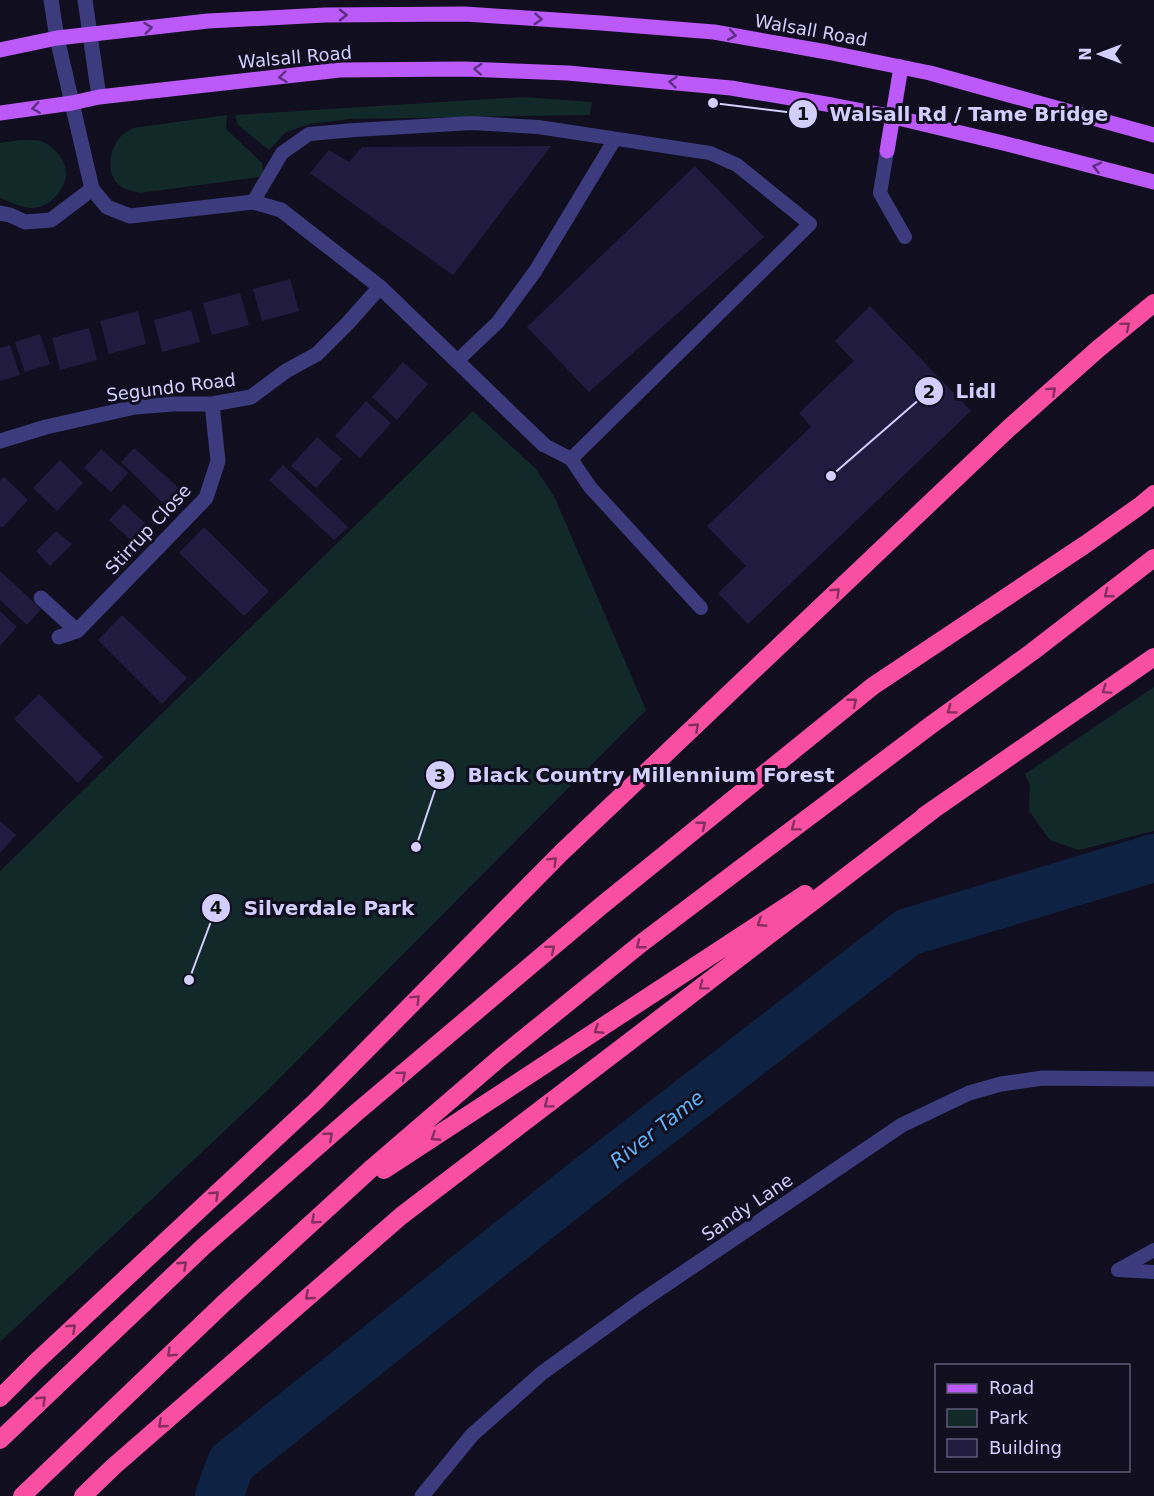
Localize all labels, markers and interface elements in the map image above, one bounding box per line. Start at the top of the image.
one-way arrow [338,8,347,21]
street label: Walsall Road [753,10,869,50]
one-way arrow [533,12,542,25]
one-way arrow [144,22,153,35]
north arrow [1070,24,1130,84]
one-way arrow [727,29,736,41]
street label: Walsall Road [237,42,353,72]
text: N [1076,47,1095,61]
one-way arrow [474,63,483,76]
one-way arrow [279,70,288,82]
one-way arrow [668,76,677,89]
callout: Walsall Rd / Tame Bridge [788,95,1121,133]
one-way arrow [31,101,41,114]
text: Walsall Rd / Tame Bridge [830,102,1108,126]
text: 1 [797,103,809,124]
one-way arrow [1093,162,1103,175]
one-way arrow [1119,323,1130,334]
street label: Segundo Road [105,369,237,405]
callout: Lidl [914,372,1009,410]
text: Lidl [956,379,996,403]
text: 2 [923,381,935,402]
one-way arrow [1045,387,1055,398]
street label: Stirrup Close [101,480,195,578]
one-way arrow [1103,586,1114,597]
one-way arrow [829,589,840,600]
one-way arrow [1102,683,1113,694]
one-way arrow [846,699,857,710]
one-way arrow [947,703,958,714]
one-way arrow [687,723,698,734]
callout: Black Country Millennium Forest [425,756,846,794]
text: Black Country Millennium Forest [468,763,835,787]
text: 3 [434,765,446,786]
one-way arrow [791,820,802,831]
one-way arrow [695,822,706,833]
one-way arrow [546,857,557,868]
callout: Silverdale Park [201,889,426,927]
text: Silverdale Park [244,896,415,920]
text: 4 [210,897,222,918]
one-way arrow [757,916,768,927]
one-way arrow [635,937,646,948]
one-way arrow [544,945,555,956]
one-way arrow [698,978,709,989]
one-way arrow [409,996,420,1006]
one-way arrow [594,1023,605,1034]
one-way arrow [395,1071,406,1082]
water label: River Tame [605,1085,709,1173]
one-way arrow [543,1097,554,1108]
one-way arrow [431,1130,442,1141]
one-way arrow [323,1132,333,1143]
street label: Sandy Lane [698,1169,796,1245]
one-way arrow [208,1191,218,1202]
one-way arrow [311,1213,321,1224]
one-way arrow [176,1262,187,1273]
one-way arrow [305,1289,316,1300]
one-way arrow [65,1325,76,1336]
one-way arrow [168,1345,179,1356]
legend [935,1364,1130,1472]
text: Road [989,1377,1034,1398]
one-way arrow [35,1396,46,1407]
text: Park [989,1407,1028,1428]
one-way arrow [158,1417,169,1428]
text: Building [989,1437,1062,1458]

